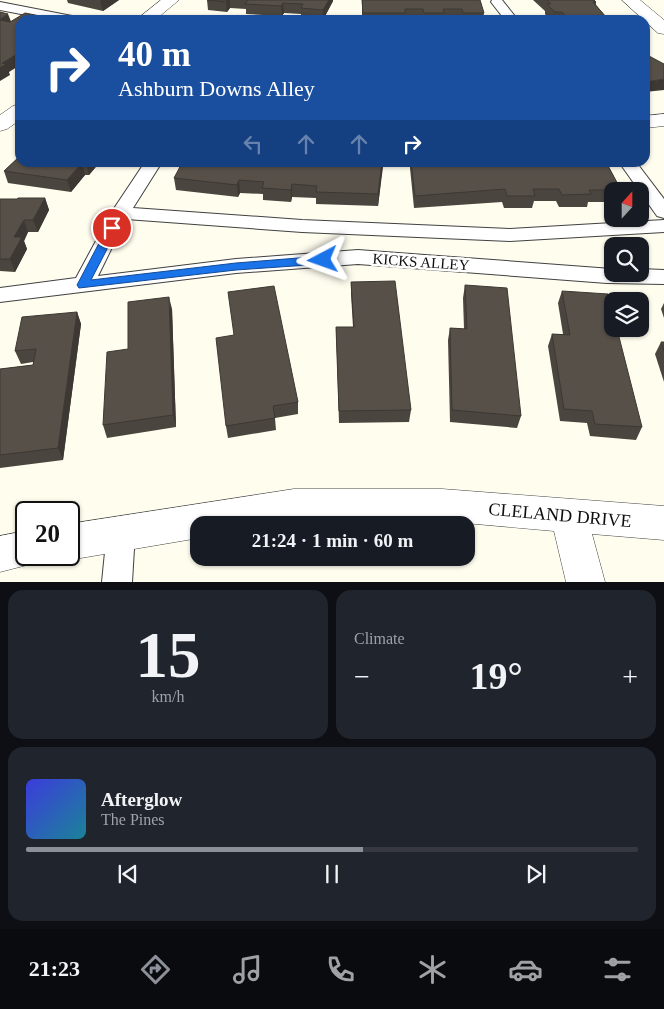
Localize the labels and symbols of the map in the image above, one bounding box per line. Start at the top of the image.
north arrow [604,182,649,228]
pin [91,207,133,249]
position arrow [296,233,348,285]
street label: KICKS ALLEY [372,251,470,273]
street label: CLELAND DRIVE [488,499,632,531]
speed limit sign: 20 [15,501,80,566]

